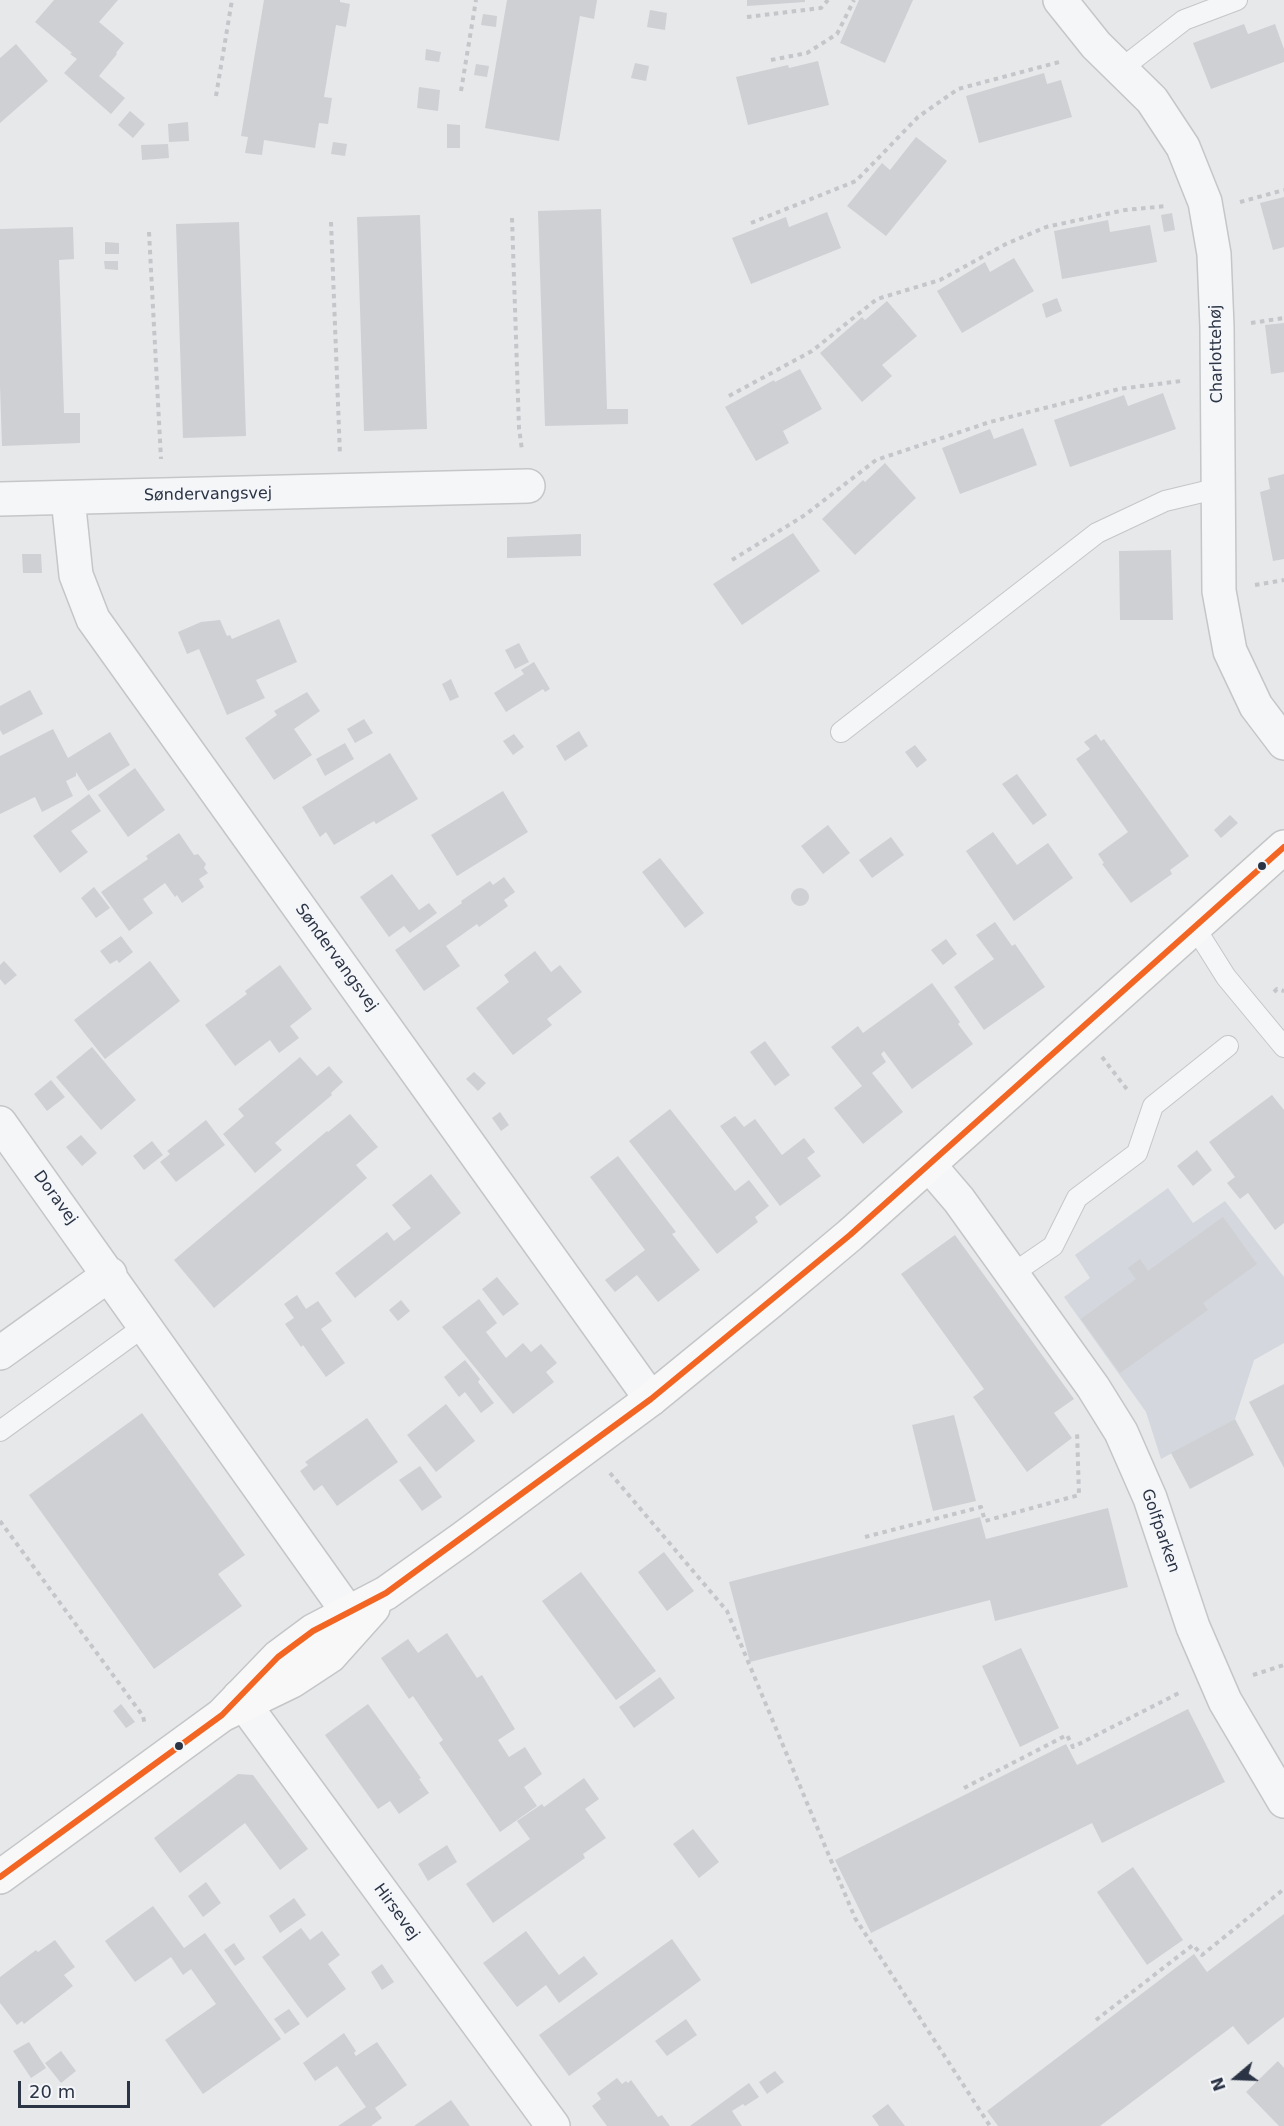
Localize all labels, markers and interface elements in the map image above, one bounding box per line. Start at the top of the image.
street label: Charlottehøj [1207,304,1227,404]
street label: Søndervangsvej [144,484,272,506]
unlabelled marker [1256,860,1268,872]
street label: Søndervangsvej [291,900,381,1016]
street label: Doravej [29,1167,81,1229]
street label: Golfparken [1137,1487,1183,1575]
unlabelled marker [173,1740,185,1752]
street label: Hirsevej [369,1880,423,1944]
north arrow [1206,2048,1266,2108]
scale bar [21,2069,134,2107]
text: N [1207,2075,1230,2093]
text: 20 m [29,2081,75,2102]

